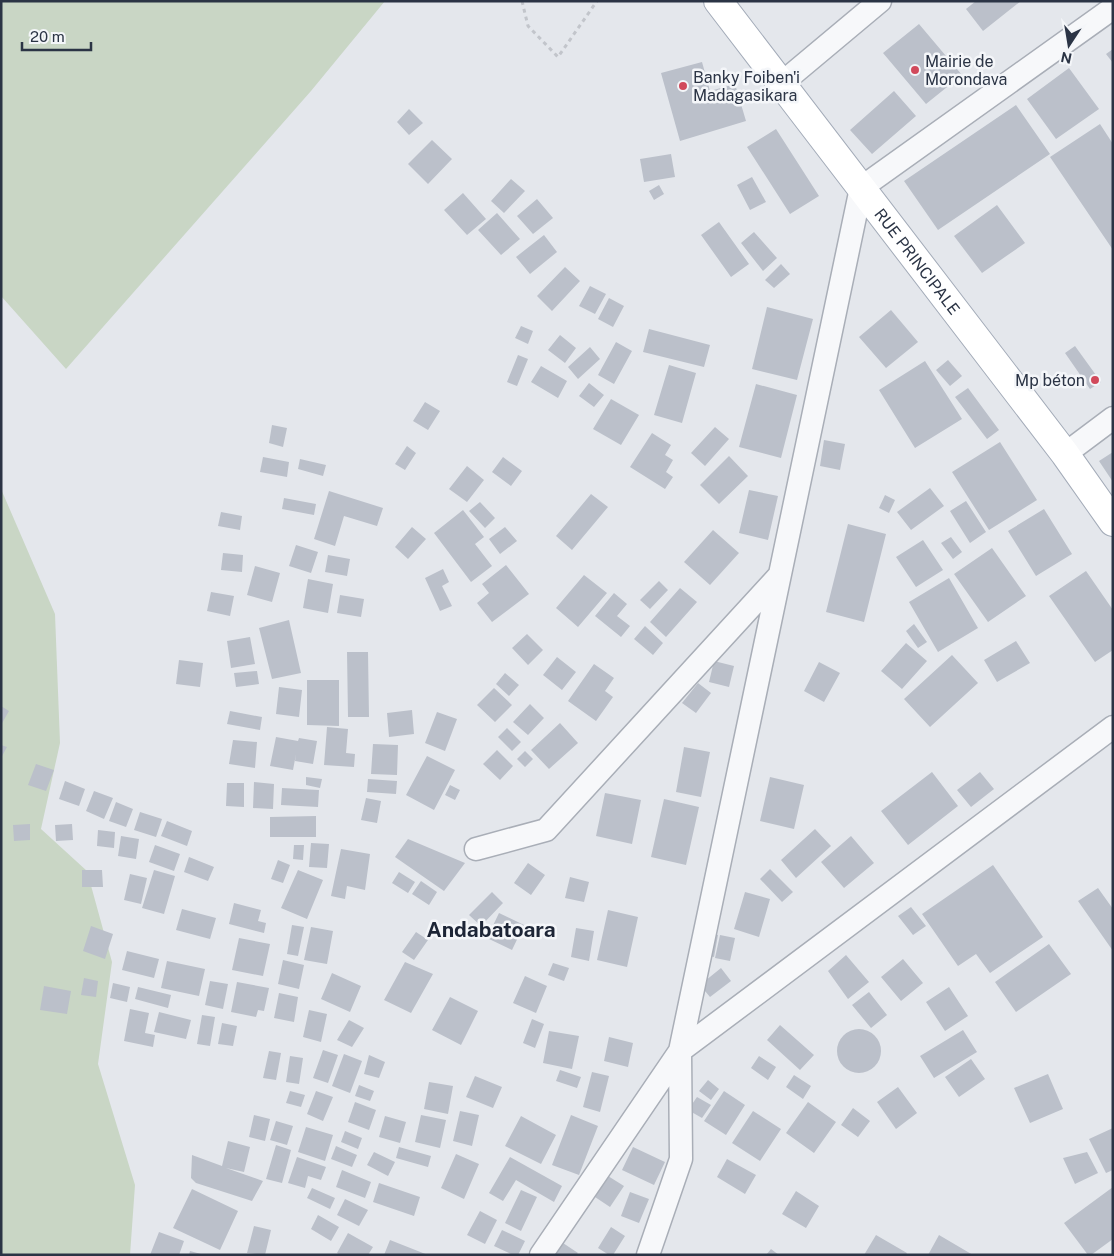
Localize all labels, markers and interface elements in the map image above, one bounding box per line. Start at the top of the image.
scale bar [22,20,91,52]
north arrow [1044,20,1094,70]
text: 20 m [30,28,65,45]
text: N [1059,49,1073,67]
place label: Mairie de Morondava [925,52,1007,89]
marker: Mairie de Morondava [909,64,921,76]
place label: Banky Foiben'i Madagasikara [693,68,800,105]
marker: Banky Foiben'i Madagasikara [677,80,689,92]
street label: RUE PRINCIPALE [870,205,964,318]
place label: Mp béton [1015,371,1085,390]
marker: Mp béton [1089,374,1101,386]
district label: Andabatoara [426,917,556,942]

